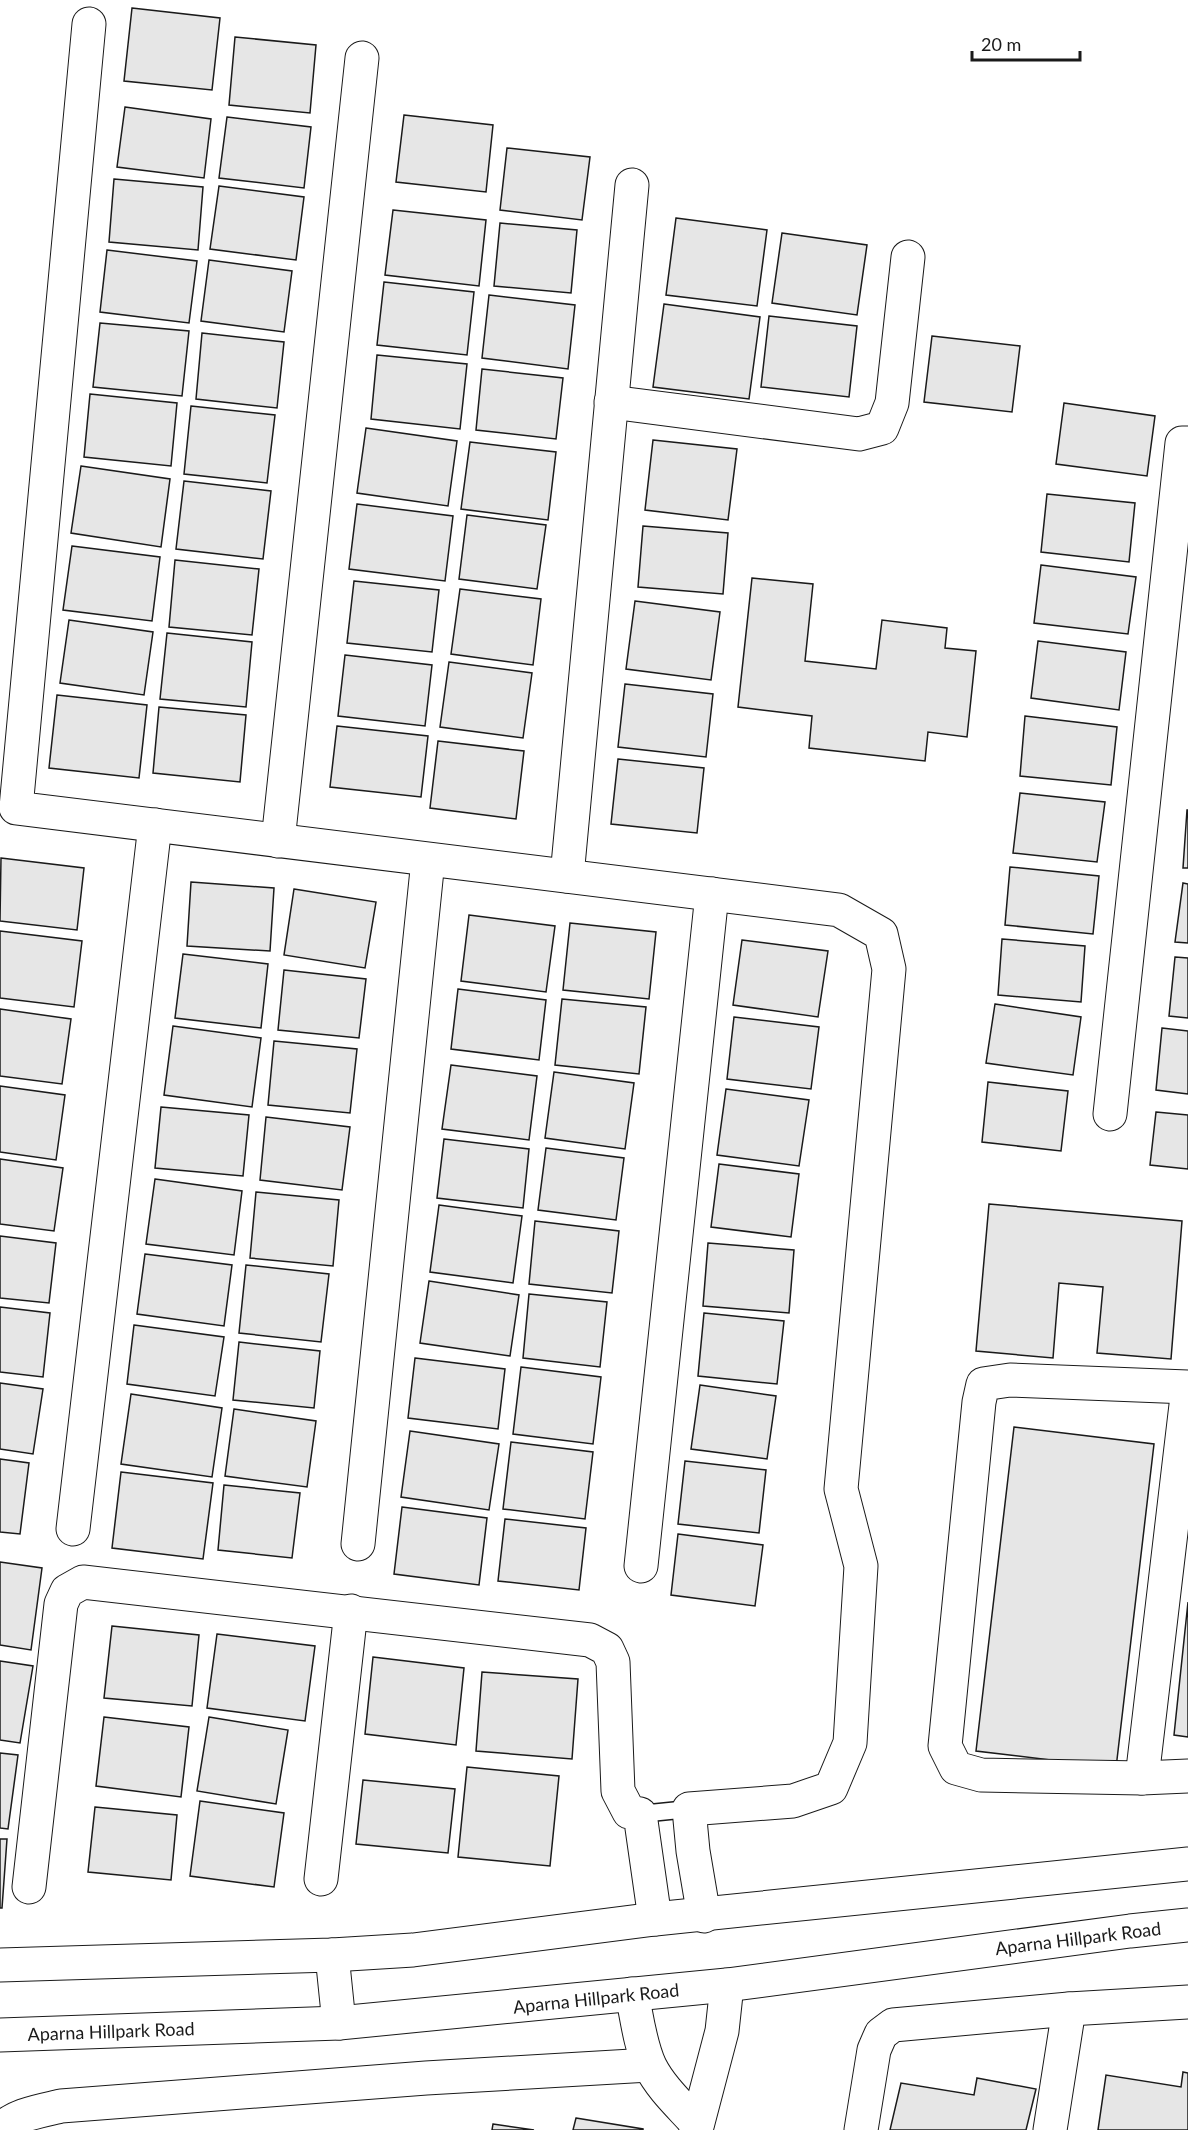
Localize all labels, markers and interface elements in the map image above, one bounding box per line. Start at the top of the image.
scale bar [972,24,1080,62]
text: 20 m [981,33,1021,55]
street label: Aparna Hillpark Road [994,1917,1162,1959]
street label: Aparna Hillpark Road [512,1978,680,2018]
street label: Aparna Hillpark Road [27,2017,195,2045]

